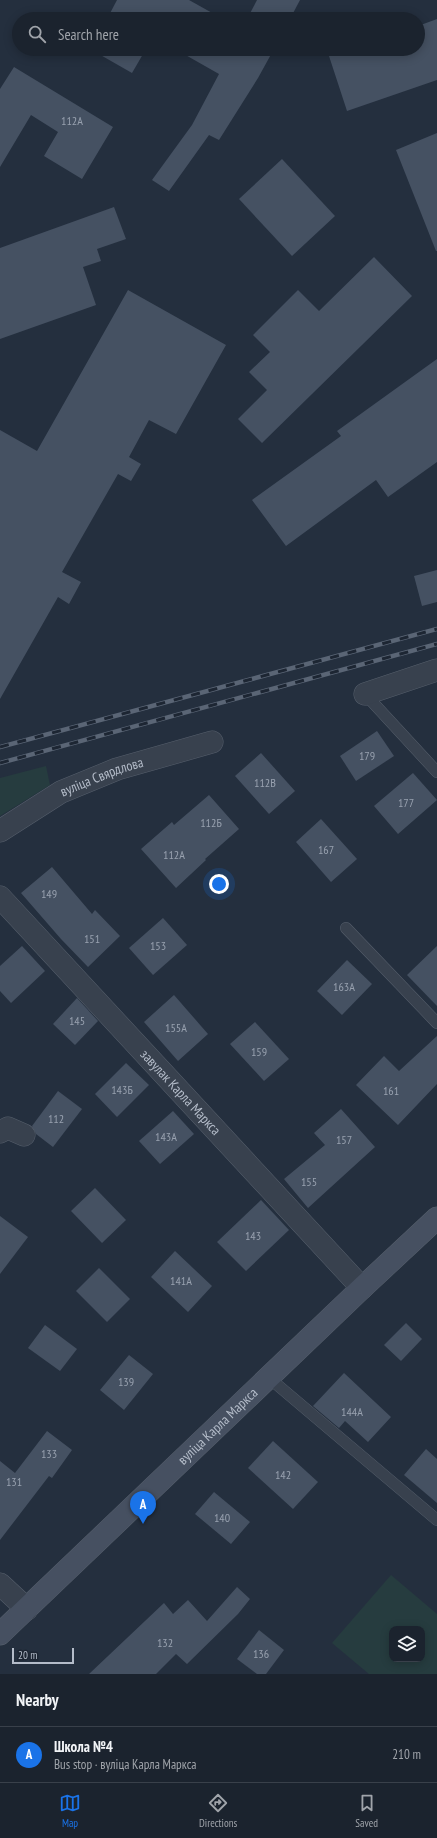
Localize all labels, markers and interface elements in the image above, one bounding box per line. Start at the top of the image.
search box [12,12,425,56]
icon: search [26,23,48,45]
text: Search here [58,25,119,44]
house number: 112А [61,113,83,128]
house number: 179 [359,748,375,763]
street label: вуліца Свярдлова [58,753,145,800]
house number: 112В [254,775,276,790]
house number: 177 [398,795,414,810]
house number: 112Б [200,815,222,830]
house number: 167 [318,842,334,857]
house number: 112А [163,847,185,862]
your location [209,874,229,894]
house number: 149 [41,886,57,901]
house number: 151 [84,931,100,946]
house number: 153 [150,938,166,953]
house number: 163А [333,979,355,994]
house number: 145 [69,1013,85,1028]
house number: 155А [165,1020,187,1035]
house number: 159 [251,1044,267,1059]
street label: завулак Карла Маркса [137,1046,225,1139]
house number: 143Б [111,1082,133,1097]
house number: 161 [383,1083,399,1098]
house number: 112 [48,1111,64,1126]
house number: 143А [155,1129,177,1144]
house number: 157 [336,1132,352,1147]
house number: 155 [301,1174,317,1189]
house number: 143 [245,1228,261,1243]
house number: 141А [170,1273,192,1288]
house number: 139 [118,1374,134,1389]
street label: вуліца Карла Маркса [174,1384,261,1468]
house number: 144А [341,1404,363,1419]
house number: 133 [41,1446,57,1461]
house number: 142 [275,1467,291,1482]
house number: 131 [6,1474,22,1489]
pin: A [130,1491,156,1524]
house number: 140 [214,1510,230,1525]
map controls [389,1626,425,1662]
button: layers [389,1626,425,1662]
house number: 132 [157,1635,173,1650]
scale bar [12,1646,74,1665]
house number: 136 [253,1646,269,1661]
text: 20 m [18,1648,37,1662]
text: Nearby [16,1689,59,1711]
text: Школа №4 [54,1737,113,1756]
text: A [26,1746,32,1763]
text: 210 m [392,1746,421,1763]
text: Bus stop · вуліца Карла Маркса [54,1756,197,1773]
tab: Map [59,1792,81,1830]
tab: Directions [199,1792,237,1830]
tab: Saved [355,1792,378,1830]

